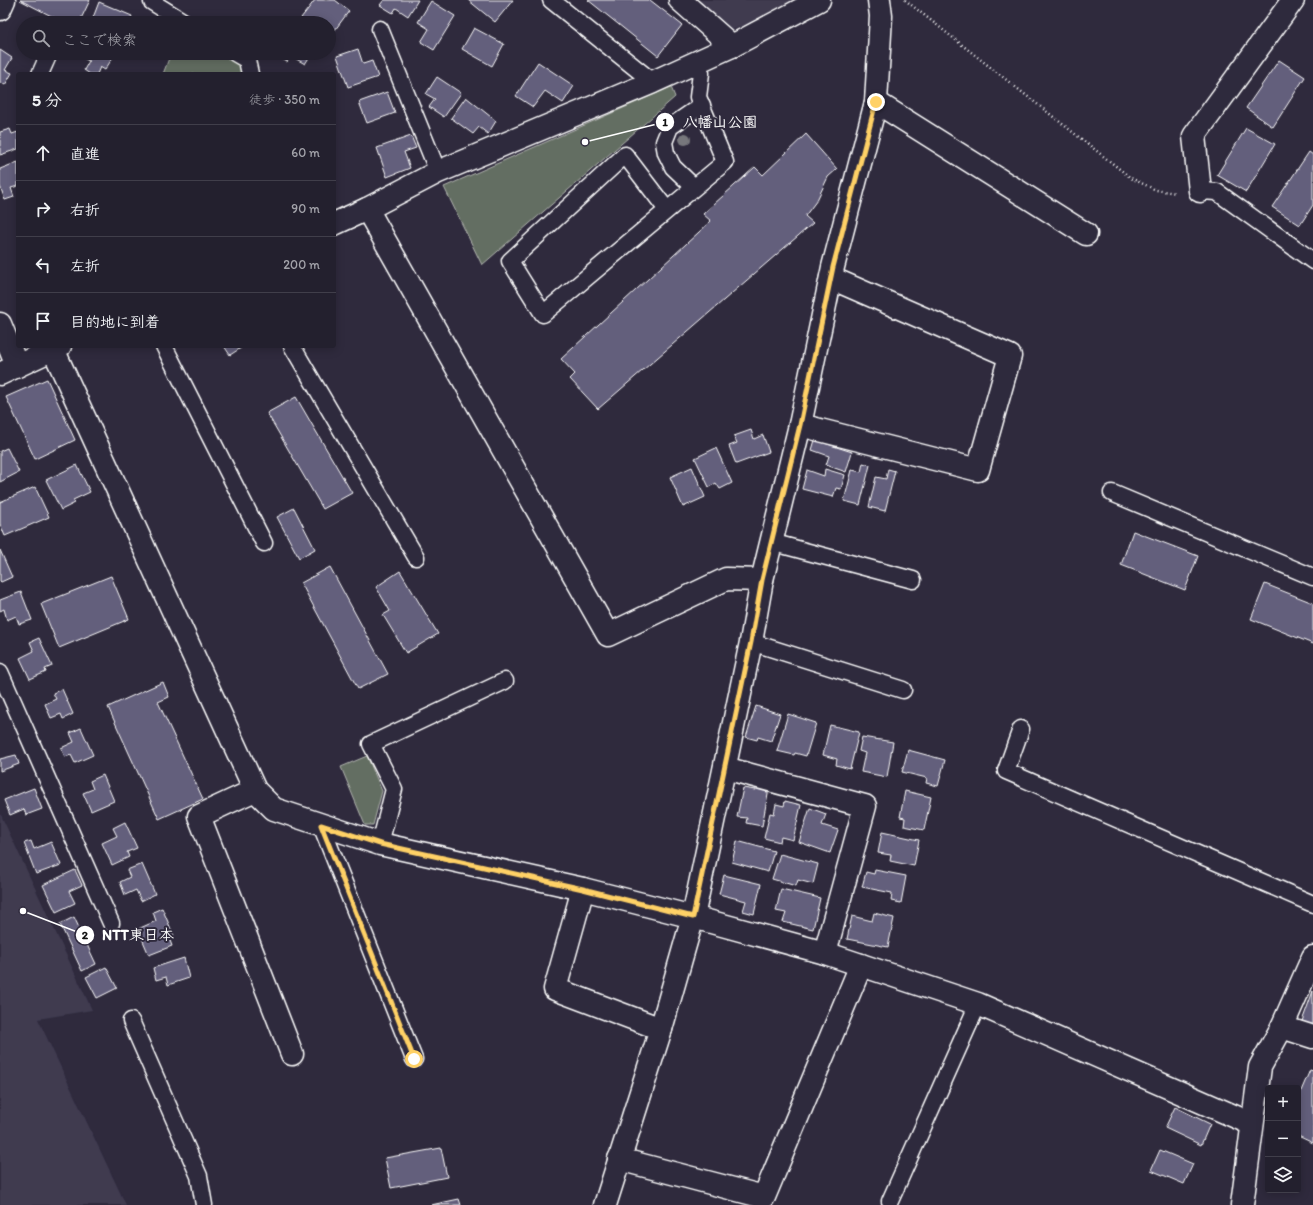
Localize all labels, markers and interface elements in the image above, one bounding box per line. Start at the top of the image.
search box [16,16,336,60]
icon: search [30,27,52,49]
text: ここで検索 [62,31,137,49]
text: 5 分 [32,90,62,110]
text: 徒歩 · 350 m [249,92,320,107]
route end [867,93,885,111]
callout: 八幡山公園 [655,109,766,136]
text: 八幡山公園 [682,113,758,131]
text: 1 [662,115,668,129]
icon: ahead [32,142,54,164]
text: 直進 [70,145,100,163]
text: 60 m [291,145,320,160]
icon: right [32,198,54,220]
text: 右折 [70,201,100,219]
text: 90 m [291,201,320,216]
icon: left [32,254,54,276]
text: 左折 [70,257,100,275]
text: 200 m [283,257,320,272]
icon: arrive [32,310,54,332]
text: 目的地に到着 [70,313,160,331]
callout: NTT東日本 [75,922,182,949]
text: NTT東日本 [102,926,174,944]
text: 2 [82,928,89,942]
route start [405,1050,423,1068]
map controls [1265,1085,1301,1193]
button: + [1265,1085,1301,1121]
button: − [1265,1121,1301,1157]
button: layers [1265,1157,1301,1193]

